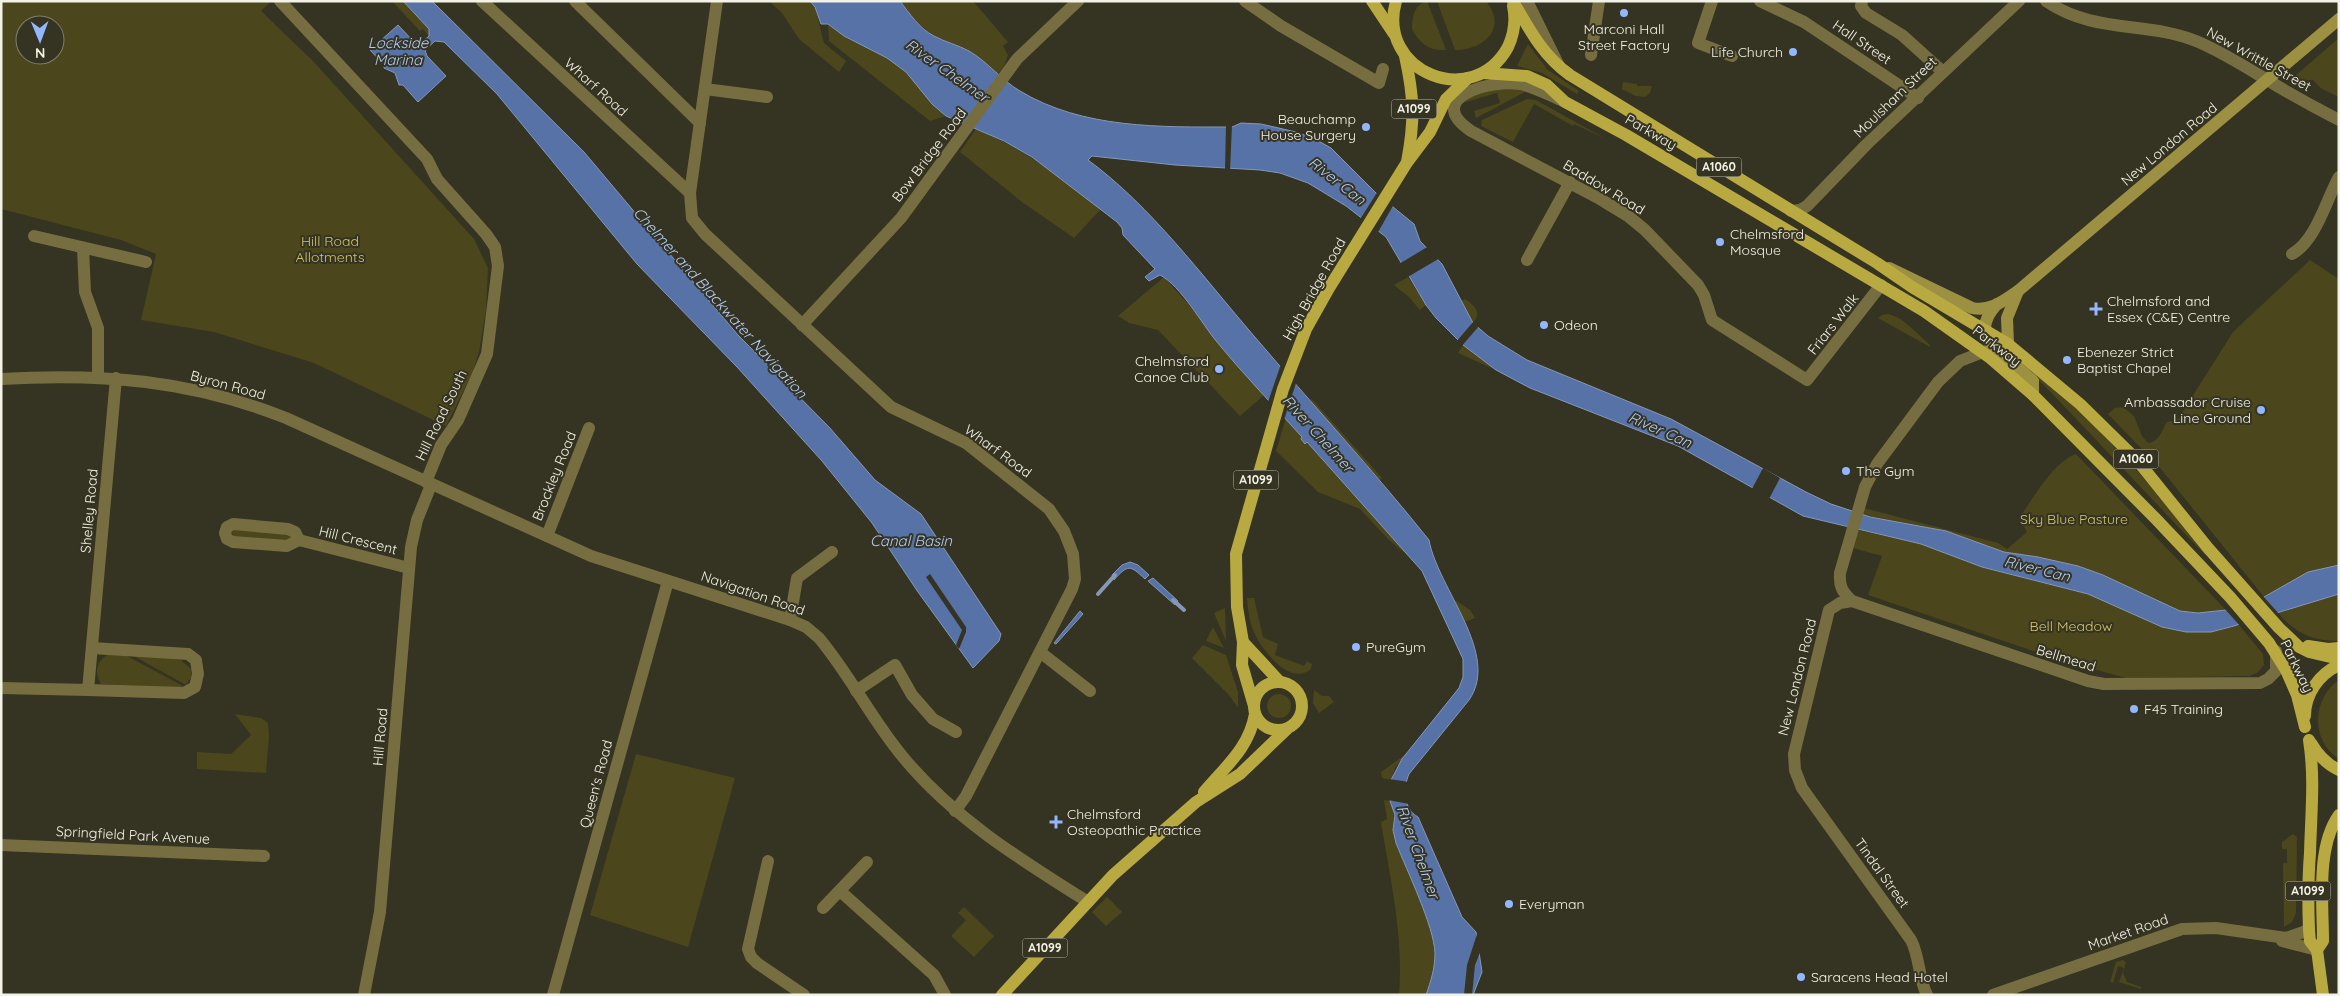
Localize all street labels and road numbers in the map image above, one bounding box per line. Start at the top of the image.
street label: Hall Street [1829,16,1895,68]
street label: New Writtle Street [2204,23,2315,95]
street label: Moulsham Street [1850,52,1941,141]
street label: Wharf Road [561,54,631,120]
street label: New London Road [2117,99,2221,189]
road number: A1099 [1392,100,1436,118]
street label: Bow Bridge Road [888,105,970,205]
street label: Parkway [1622,110,1680,154]
street label: Baddow Road [1560,156,1648,218]
road number: A1060 [1696,158,1742,176]
street label: High Bridge Road [1278,235,1350,343]
street label: Friars Walk [1803,290,1863,358]
street label: Parkway [1969,321,2025,371]
street label: Byron Road [188,366,268,404]
street label: Hill Road South [411,367,471,463]
street label: Wharf Road [961,421,1035,481]
street label: Brockley Road [528,429,580,523]
road number: A1060 [2114,449,2158,468]
street label: Shelley Road [76,468,102,554]
road number: A1099 [1234,470,1278,490]
street label: Hill Crescent [317,522,399,558]
street label: Navigation Road [699,567,807,619]
street label: New London Road [1774,617,1820,737]
street label: Parkway [2276,637,2318,695]
street label: Bellmead [2034,640,2098,676]
street label: Hill Road [369,707,391,767]
street label: Queen's Road [576,738,616,830]
street label: Springfield Park Avenue [56,822,211,848]
street label: Tindal Street [1851,835,1913,912]
road number: A1099 [2286,881,2330,900]
street label: Market Road [2085,910,2171,954]
road number: A1099 [1022,938,1068,958]

